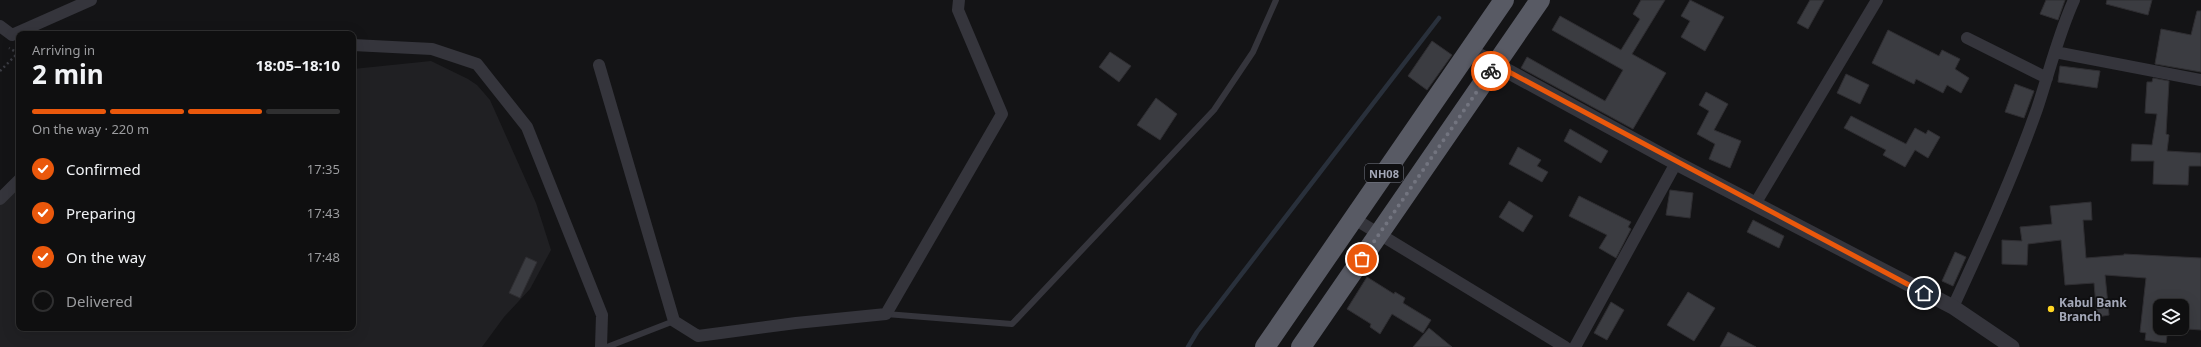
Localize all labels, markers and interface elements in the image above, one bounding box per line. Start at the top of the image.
text: Arriving in [32,41,95,59]
courier [1471,51,1511,91]
text: 18:05–18:10 [255,55,340,75]
text: 2 min [32,56,104,92]
icon: bike [1480,60,1502,82]
text: On the way · 220 m [32,120,149,138]
icon: check [32,158,54,180]
text: Confirmed [66,159,141,179]
text: 17:35 [307,160,340,178]
road number: NH08 [1365,164,1403,182]
icon: check [32,202,54,224]
text: Preparing [66,203,136,223]
text: 17:43 [307,204,340,222]
pin [1345,242,1379,276]
icon: check [32,246,54,268]
text: On the way [66,247,146,267]
text: 17:48 [307,248,340,266]
icon: bag [1351,248,1373,270]
pin [1907,276,1941,310]
icon: home [1913,282,1935,304]
text: Delivered [66,291,133,311]
place label: Kabul Bank Branch [2059,294,2127,325]
map controls [2153,299,2189,335]
button: layers [2153,299,2189,335]
marker: Kabul Bank Branch [2046,304,2056,314]

